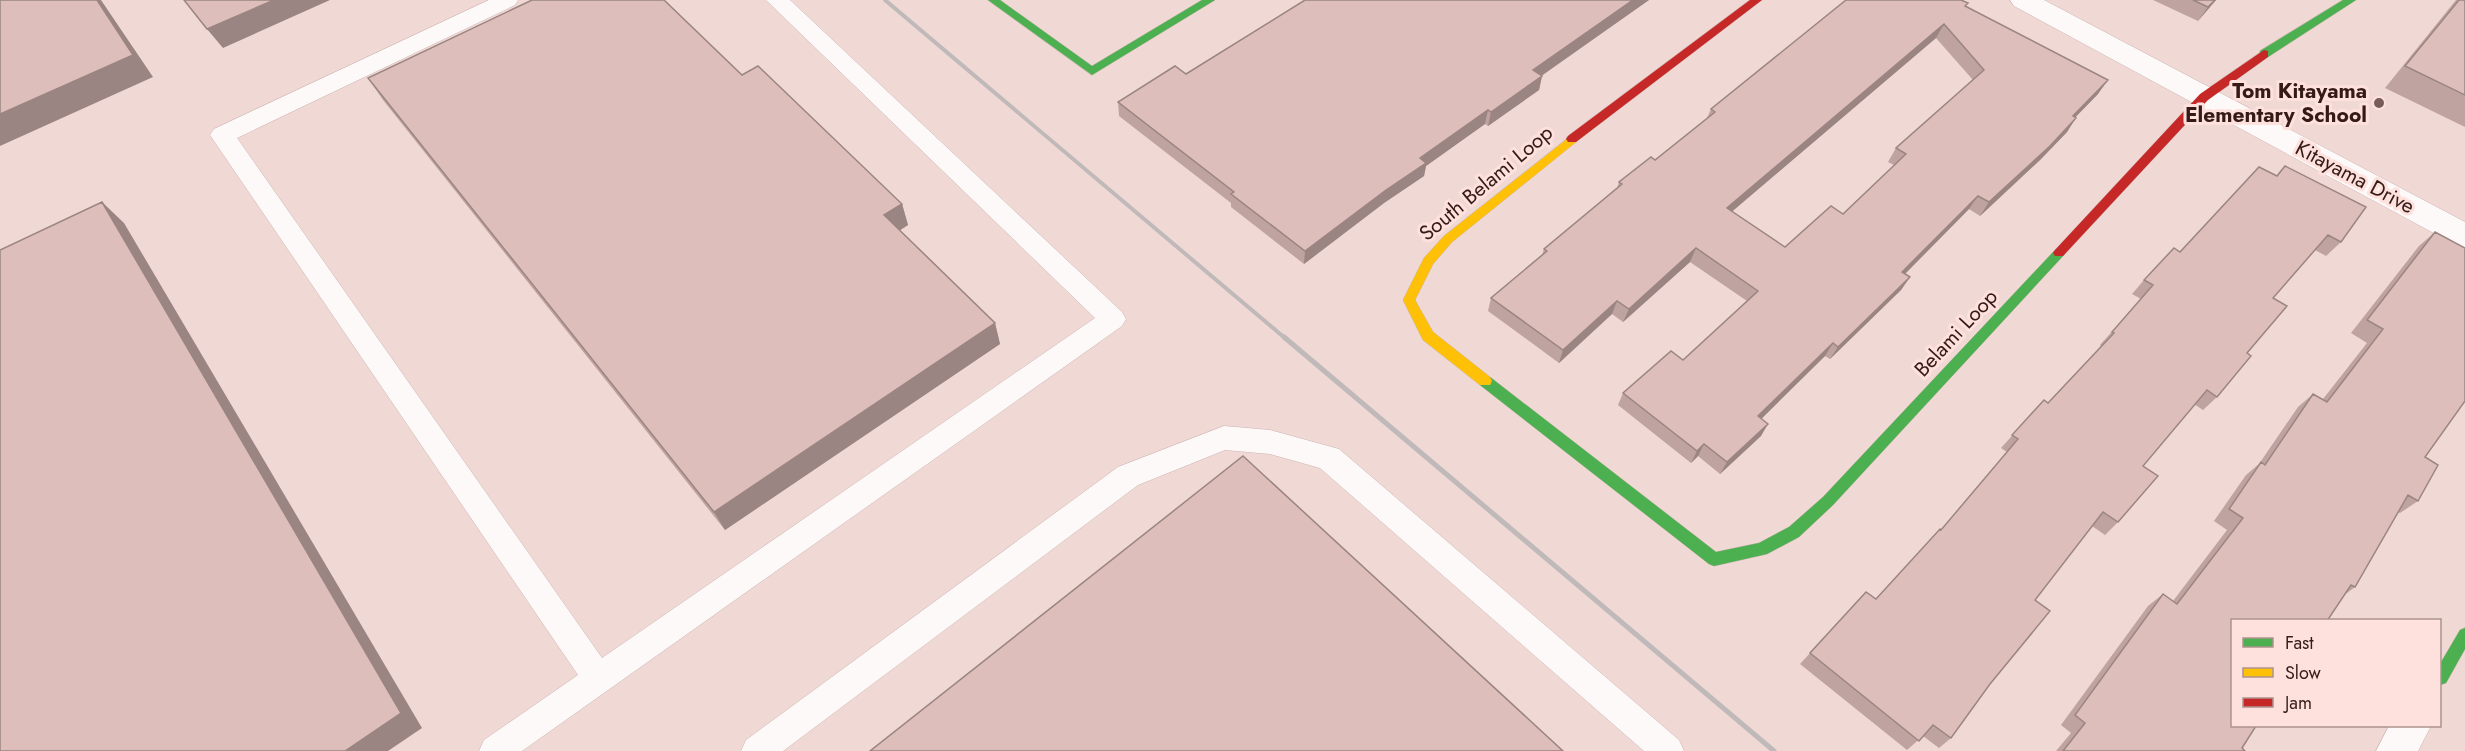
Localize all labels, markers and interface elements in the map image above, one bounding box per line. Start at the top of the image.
place label: Tom Kitayama Elementary School [2185,76,2367,130]
marker: Tom Kitayama Elementary School [2372,96,2386,110]
street label: South Belami Loop [1413,118,1559,248]
street label: Kitayama Drive [2290,133,2420,221]
street label: Belami Loop [1908,283,2004,383]
legend [2231,619,2441,727]
text: Fast [2285,630,2314,656]
text: Slow [2285,660,2322,686]
text: Jam [2283,690,2312,716]

